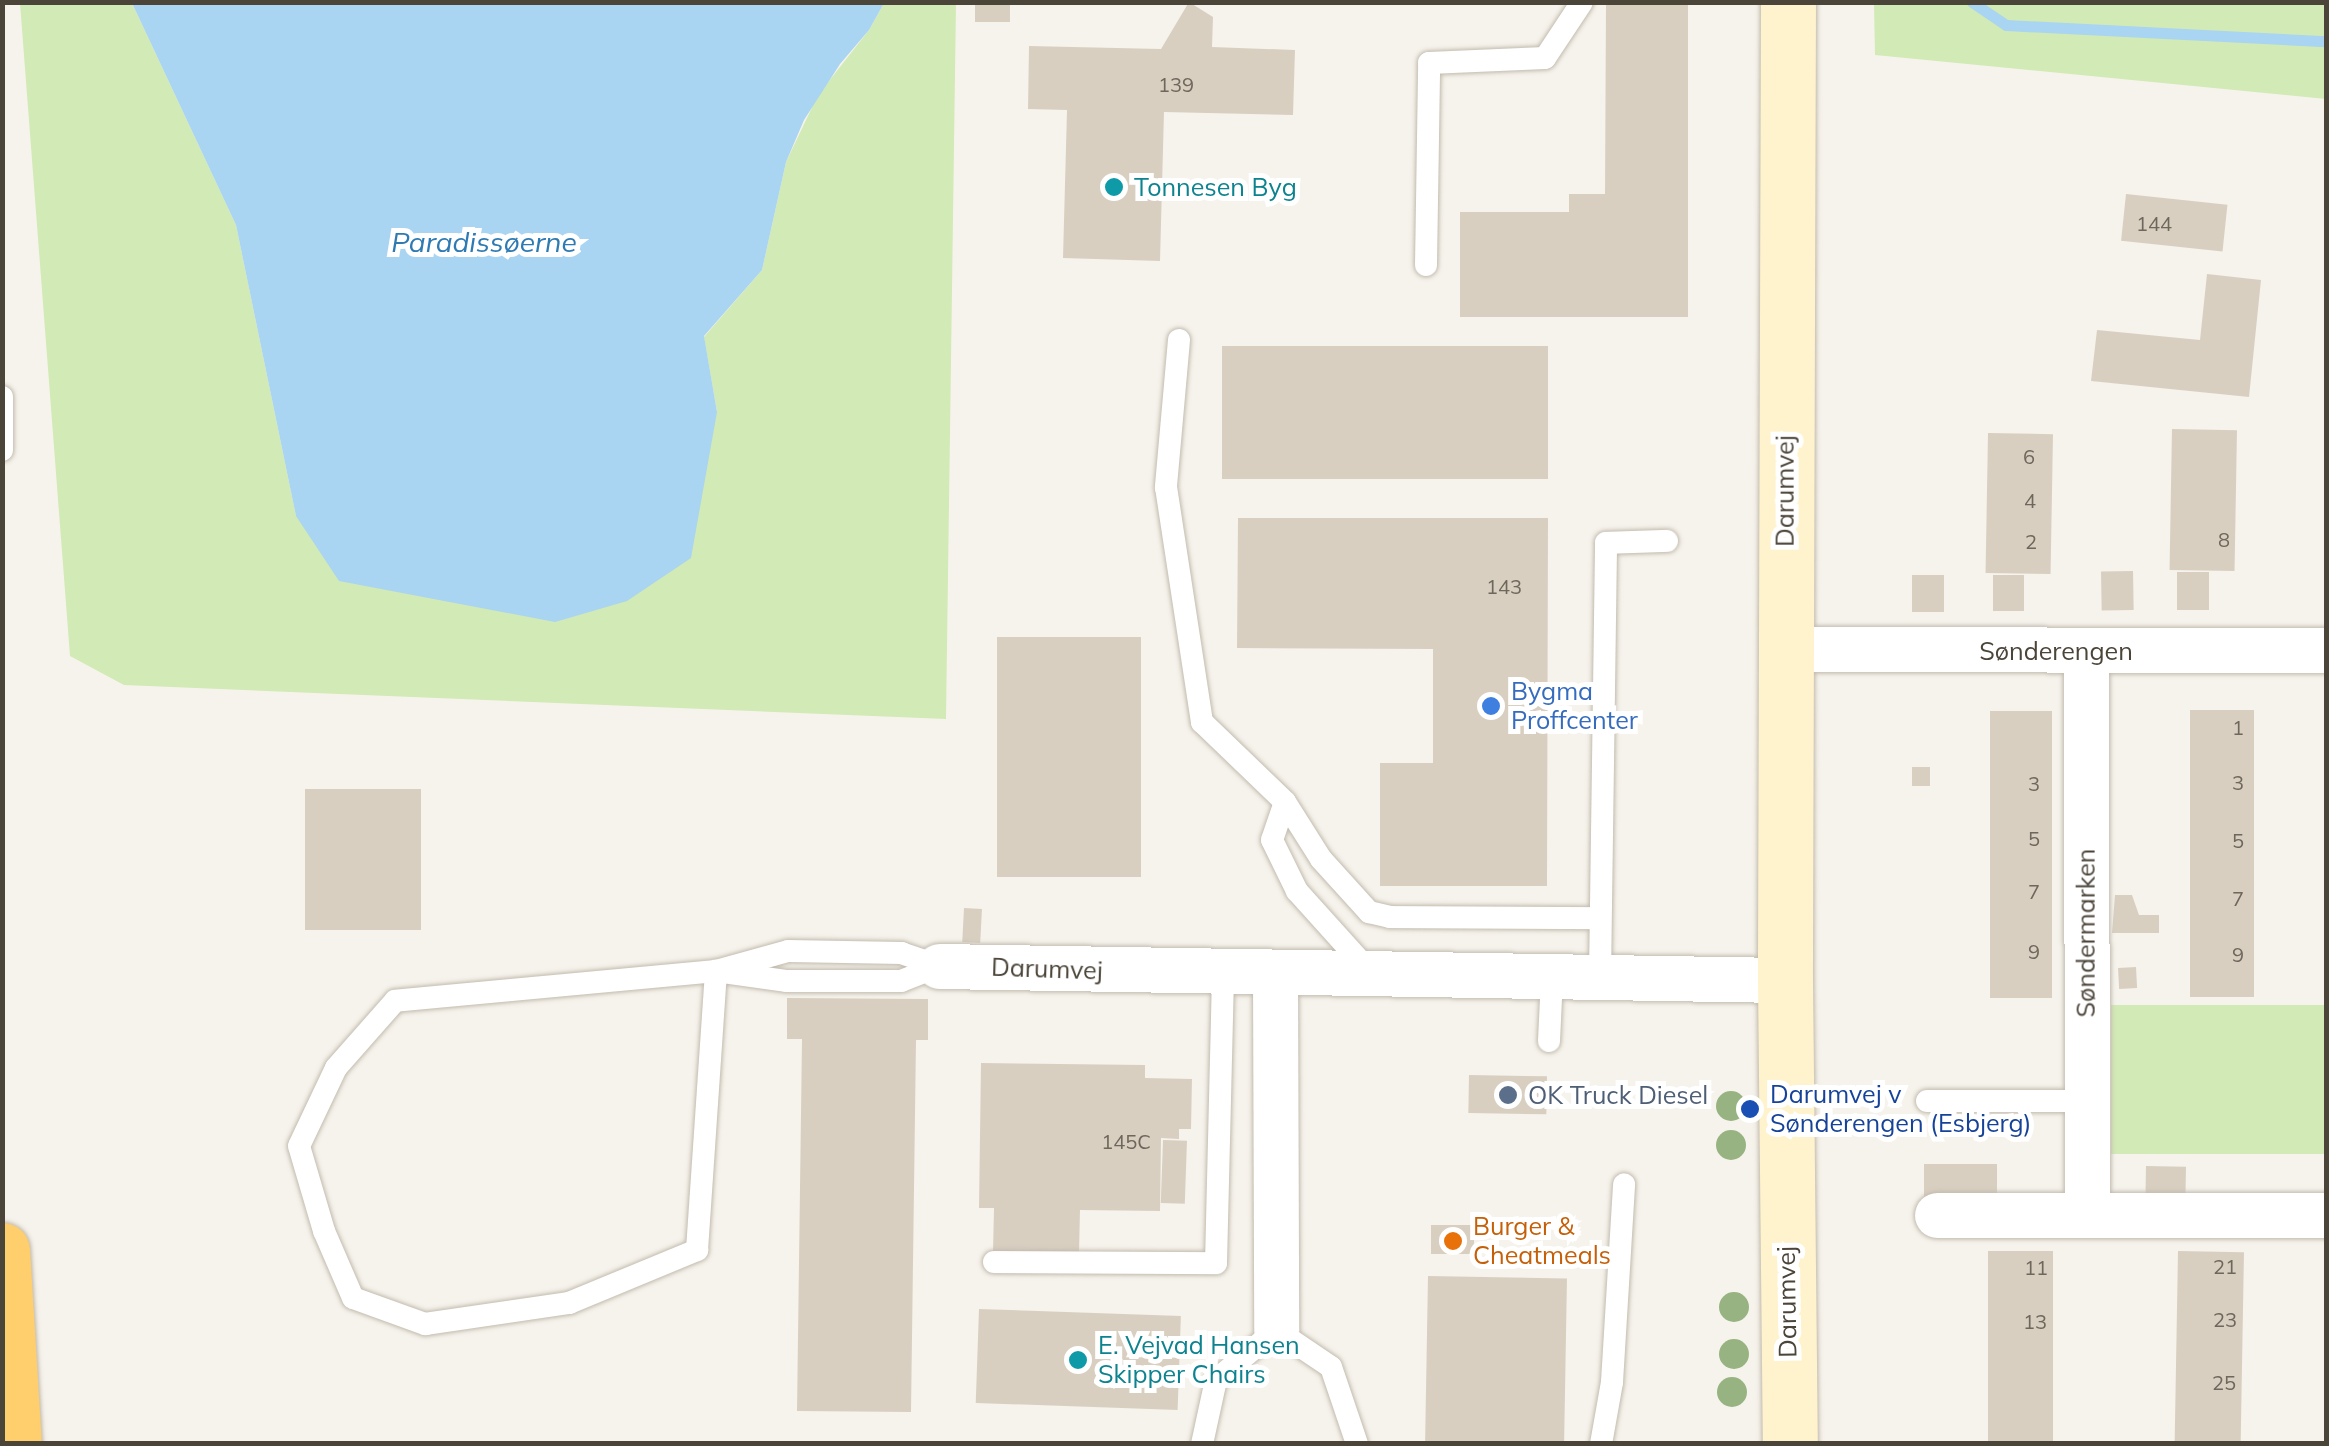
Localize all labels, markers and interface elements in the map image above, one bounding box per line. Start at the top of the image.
house number: 139 [1158,72,1194,96]
place label: Tonnesen Byg [1134,172,1297,202]
marker: Tonnesen Byg [1103,176,1125,198]
house number: 144 [2136,211,2172,235]
water label: Paradissøerne [391,225,577,259]
street label: Darumvej [1770,435,1800,547]
house number: 6 [2023,444,2035,468]
house number: 4 [2024,488,2036,512]
house number: 8 [2218,527,2230,551]
house number: 2 [2025,529,2037,553]
house number: 143 [1486,574,1522,598]
street label: Sønderengen [1979,636,2133,666]
place label: Bygma Proffcenter [1511,677,1638,736]
marker: Bygma Proffcenter [1480,695,1502,717]
house number: 1 [2232,715,2244,739]
house number: 3 [2232,770,2244,794]
house number: 3 [2028,771,2040,795]
house number: 5 [2028,826,2040,850]
house number: 5 [2232,828,2244,852]
street label: Søndermarken [2071,848,2101,1018]
house number: 7 [2028,879,2040,903]
house number: 7 [2232,886,2244,910]
house number: 9 [2028,939,2040,963]
house number: 9 [2232,942,2244,966]
street label: Darumvej [991,952,1103,986]
place label: OK Truck Diesel [1528,1080,1708,1110]
place label: Darumvej v Sønderengen (Esbjerg) [1770,1080,2031,1139]
marker: OK Truck Diesel [1497,1084,1519,1106]
marker: Darumvej v Sønderengen (Esbjerg) [1739,1098,1761,1120]
house number: 145C [1101,1129,1151,1153]
place label: Burger & Cheatmeals [1473,1212,1611,1271]
marker: Burger & Cheatmeals [1442,1230,1464,1252]
street label: Darumvej [1771,1246,1803,1358]
house number: 21 [2213,1254,2237,1278]
house number: 11 [2024,1255,2048,1279]
house number: 23 [2213,1307,2237,1331]
house number: 13 [2023,1309,2047,1333]
place label: E. Vejvad Hansen Skipper Chairs [1098,1331,1300,1390]
marker: E. Vejvad Hansen Skipper Chairs [1067,1349,1089,1371]
house number: 25 [2212,1370,2236,1394]

